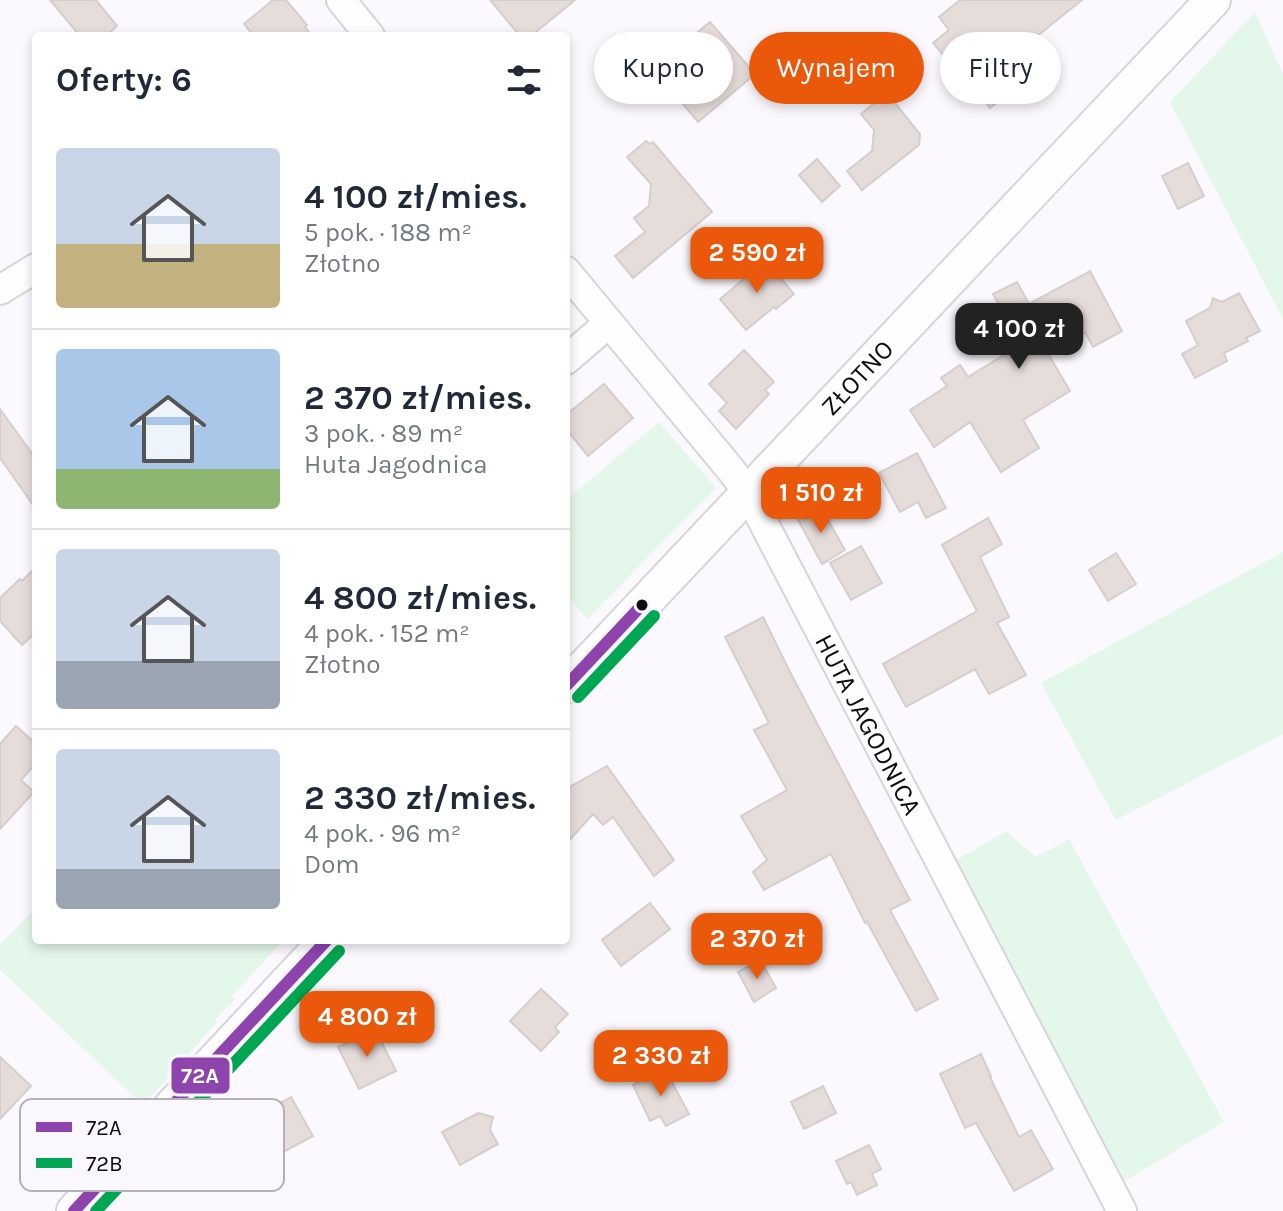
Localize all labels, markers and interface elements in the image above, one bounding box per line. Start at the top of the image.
chip: Kupno [594,32,733,104]
chip: Wynajem [749,32,924,104]
chip: Filtry [940,32,1061,104]
icon: filters [502,58,546,102]
text: Oferty: 6 [56,60,192,100]
text: 4 100 zł/mies. [304,177,526,217]
icon: home [120,180,216,276]
text: 5 pok. · 188 m² [304,217,472,248]
pin: 2 590 zł [674,227,840,295]
text: 2 590 zł [708,237,806,268]
text: Złotno [304,248,381,279]
pin: 4 100 zł [936,303,1102,371]
text: 4 100 zł [973,313,1065,344]
street label: ZŁOTNO [814,334,900,422]
text: 2 370 zł/mies. [304,378,531,418]
icon: home [120,381,216,477]
text: 3 pok. · 89 m² [304,418,463,449]
text: Huta Jagodnica [304,449,488,480]
pin: 1 510 zł [738,467,904,535]
text: 1 510 zł [779,477,863,508]
text: 4 800 zł/mies. [304,578,536,618]
icon: home [120,581,216,677]
unlabelled marker [634,597,650,613]
text: 4 pok. · 152 m² [304,618,470,649]
street label: HUTA JAGODNICA [808,629,928,820]
text: Złotno [304,649,381,680]
text: 2 330 zł/mies. [304,778,535,818]
icon: home [120,781,216,877]
text: 4 pok. · 96 m² [304,818,461,849]
text: Dom [304,849,360,880]
pin: 2 370 zł [674,913,840,981]
text: 2 370 zł [709,923,805,954]
pin: 4 800 zł [284,991,450,1059]
text: 4 800 zł [317,1001,417,1032]
pin: 2 330 zł [578,1030,744,1098]
text: 2 330 zł [612,1040,710,1071]
line badge: 72A [170,1056,231,1095]
text: 72A [181,1063,219,1089]
legend [20,1099,284,1191]
text: 72A [86,1115,122,1141]
text: 72B [86,1151,123,1177]

